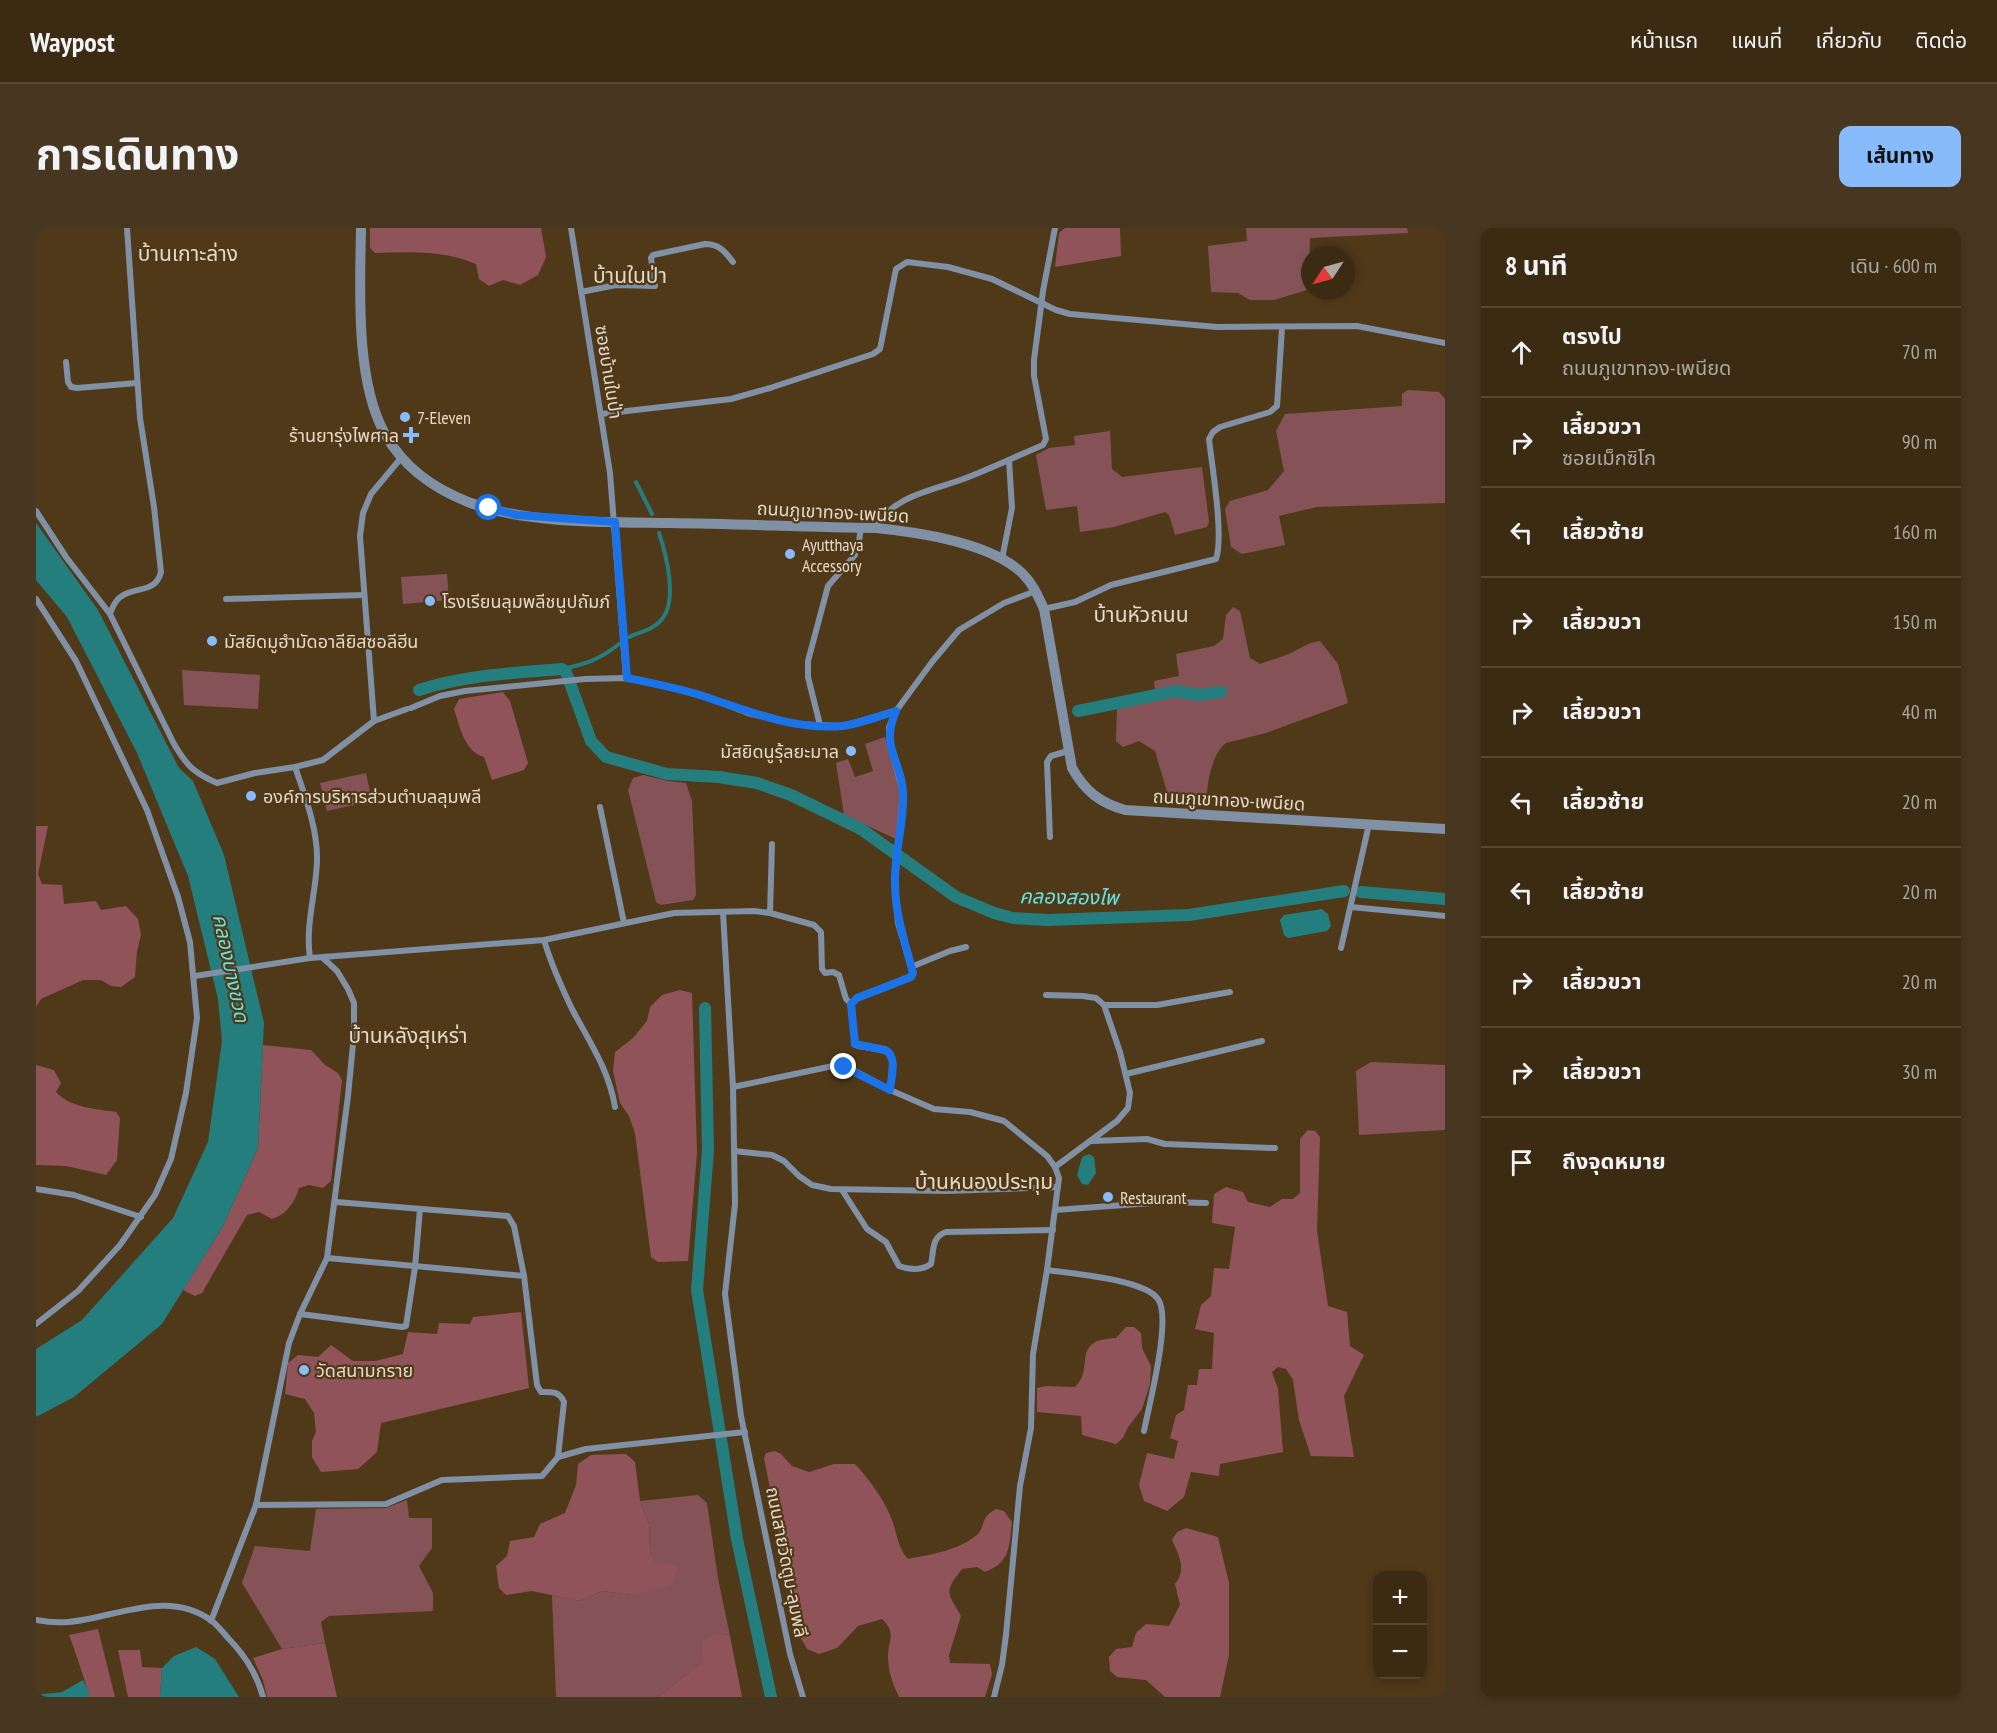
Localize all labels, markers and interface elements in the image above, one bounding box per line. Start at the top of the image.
text: Waypost [30,23,115,60]
text: หน้าแรก [1630,27,1698,54]
text: แผนที่ [1731,27,1782,54]
text: เกี่ยวกับ [1815,27,1882,54]
text: ติดต่อ [1915,27,1967,54]
text: การเดินทาง [36,126,239,181]
button: เส้นทาง [1839,126,1961,187]
district label: บ้านเกาะล่าง [138,240,238,267]
north arrow [1301,246,1355,300]
text: 8 นาที [1505,249,1568,282]
text: เดิน · 600 m [1850,253,1937,279]
district label: บ้านในป่า [593,262,667,289]
text: ตรงไป [1562,322,1622,350]
street label: ซอยบ้านในป่า [590,323,628,421]
icon: ahead [1505,336,1538,369]
text: 70 m [1902,339,1937,365]
text: ถนนภูเขาทอง-เพนียด [1562,355,1731,381]
place label: 7-Eleven [417,406,471,429]
marker: 7-Eleven [398,410,412,424]
text: เลี้ยวขวา [1562,412,1642,440]
place label: ร้านยารุ่งไพศาล [289,424,399,447]
icon: right [1505,426,1538,459]
marker: ร้านยารุ่งไพศาล [404,428,418,442]
text: 90 m [1902,429,1937,455]
text: ซอยเม็กซิโก [1562,445,1656,471]
route start [475,494,501,520]
street label: ถนนภูเขาทอง-เพนียด [756,497,910,528]
icon: left [1505,516,1538,549]
text: เลี้ยวซ้าย [1562,517,1644,545]
text: 160 m [1893,519,1937,545]
place label: Ayutthaya Accessory [802,533,864,577]
marker: Ayutthaya Accessory [783,547,797,561]
place label: โรงเรียนลุมพลีชนูปถัมภ์ [442,590,610,614]
marker: โรงเรียนลุมพลีชนูปถัมภ์ [423,594,437,608]
district label: บ้านหัวถนน [1093,601,1189,628]
icon: right [1505,606,1538,639]
text: เลี้ยวขวา [1562,607,1642,635]
text: 150 m [1893,609,1937,635]
place label: มัสยิดมูฮำมัดอาลียิสซอลีฮีน [224,630,418,654]
marker: มัสยิดมูฮำมัดอาลียิสซอลีฮีน [205,634,219,648]
icon: right [1505,696,1538,729]
text: เลี้ยวขวา [1562,697,1642,725]
text: 40 m [1902,699,1937,725]
place label: มัสยิดนูรุ้ลยะมาล [720,740,839,764]
marker: มัสยิดนูรุ้ลยะมาล [844,744,858,758]
place label: องค์การบริหารส่วนตำบลลุมพลี [263,785,481,808]
street label: ถนนภูเขาทอง-เพนียด [1152,785,1306,816]
icon: left [1505,786,1538,819]
text: เลี้ยวซ้าย [1562,787,1644,815]
marker: องค์การบริหารส่วนตำบลลุมพลี [244,789,258,803]
text: 20 m [1902,789,1937,815]
icon: left [1505,876,1538,909]
text: เลี้ยวซ้าย [1562,877,1644,905]
text: 20 m [1902,879,1937,905]
water label: คลองสองไพ [1019,883,1121,911]
water label: คลองบางขวด [207,912,255,1025]
icon: right [1505,966,1538,999]
text: เลี้ยวขวา [1562,967,1642,995]
text: 20 m [1902,969,1937,995]
district label: บ้านหลังสุเหร่า [349,1022,468,1049]
route end [830,1053,856,1079]
icon: right [1505,1056,1538,1089]
text: เลี้ยวขวา [1562,1057,1642,1085]
text: 30 m [1902,1059,1937,1085]
icon: arrive [1505,1146,1538,1179]
text: ถึงจุดหมาย [1562,1147,1666,1175]
district label: บ้านหนองประทุม [915,1168,1053,1195]
place label: Restaurant [1120,1186,1186,1209]
marker: Restaurant [1101,1190,1115,1204]
place label: วัดสนามกราย [316,1359,413,1382]
marker: วัดสนามกราย [297,1363,311,1377]
street label: ถนนสายวัดตูม-ลุมพลี [760,1485,813,1639]
map controls [1373,1571,1427,1679]
button: + [1373,1571,1427,1625]
button: − [1373,1625,1427,1679]

